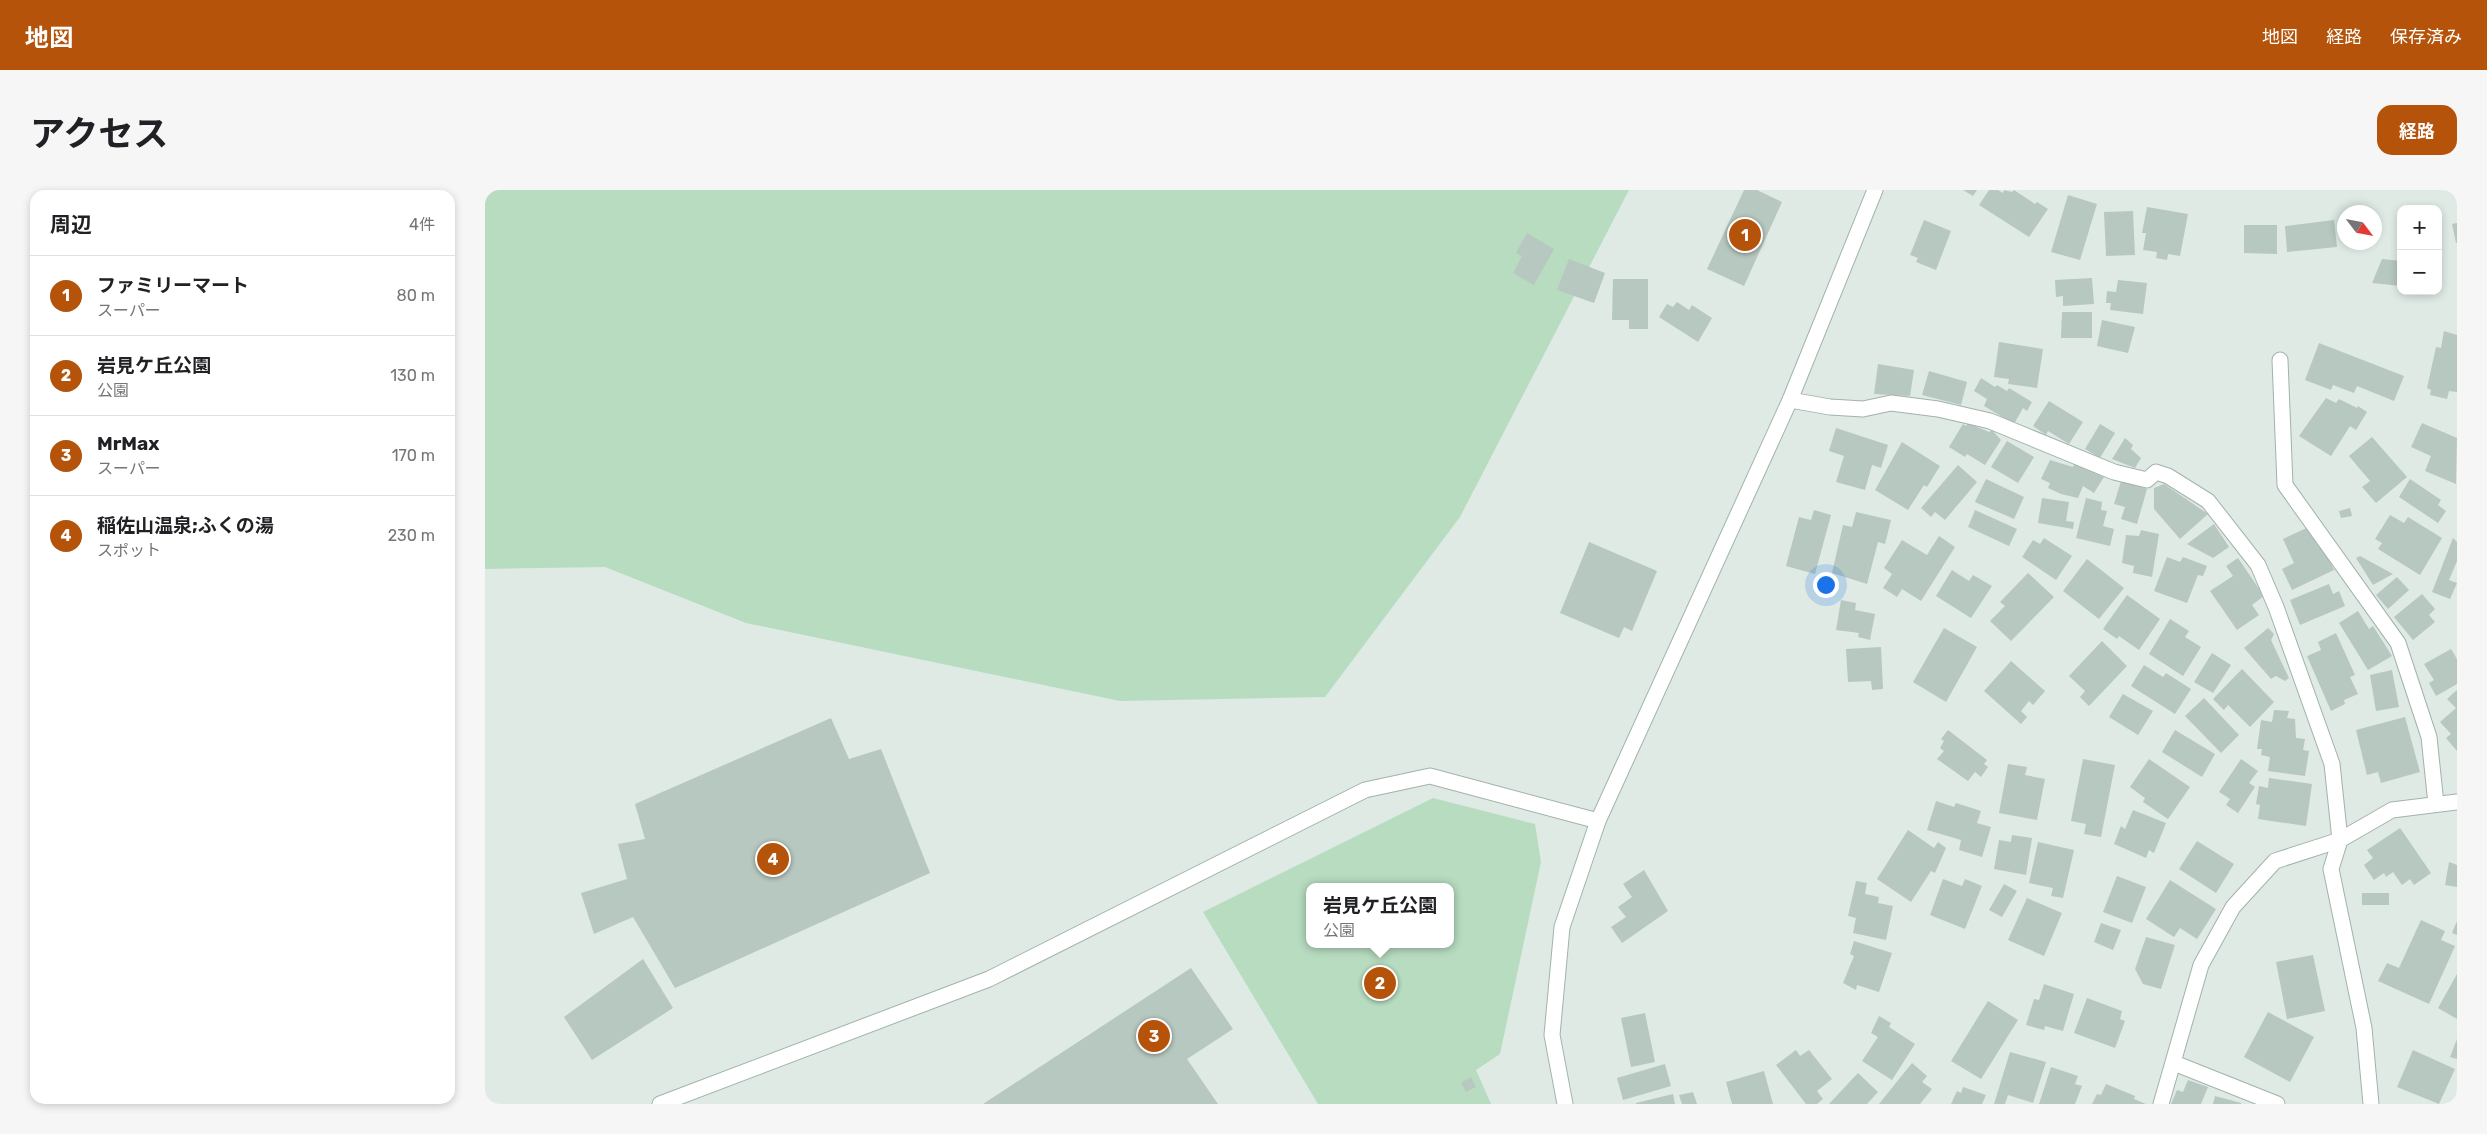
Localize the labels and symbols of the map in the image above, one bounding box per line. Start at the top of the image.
north arrow [2337,205,2382,250]
pin: 1 [1729,216,1761,254]
your location [1813,572,1839,598]
pin: 4 [757,840,789,878]
pin: 2 [1364,964,1396,1002]
pin: 3 [1138,1017,1170,1055]

